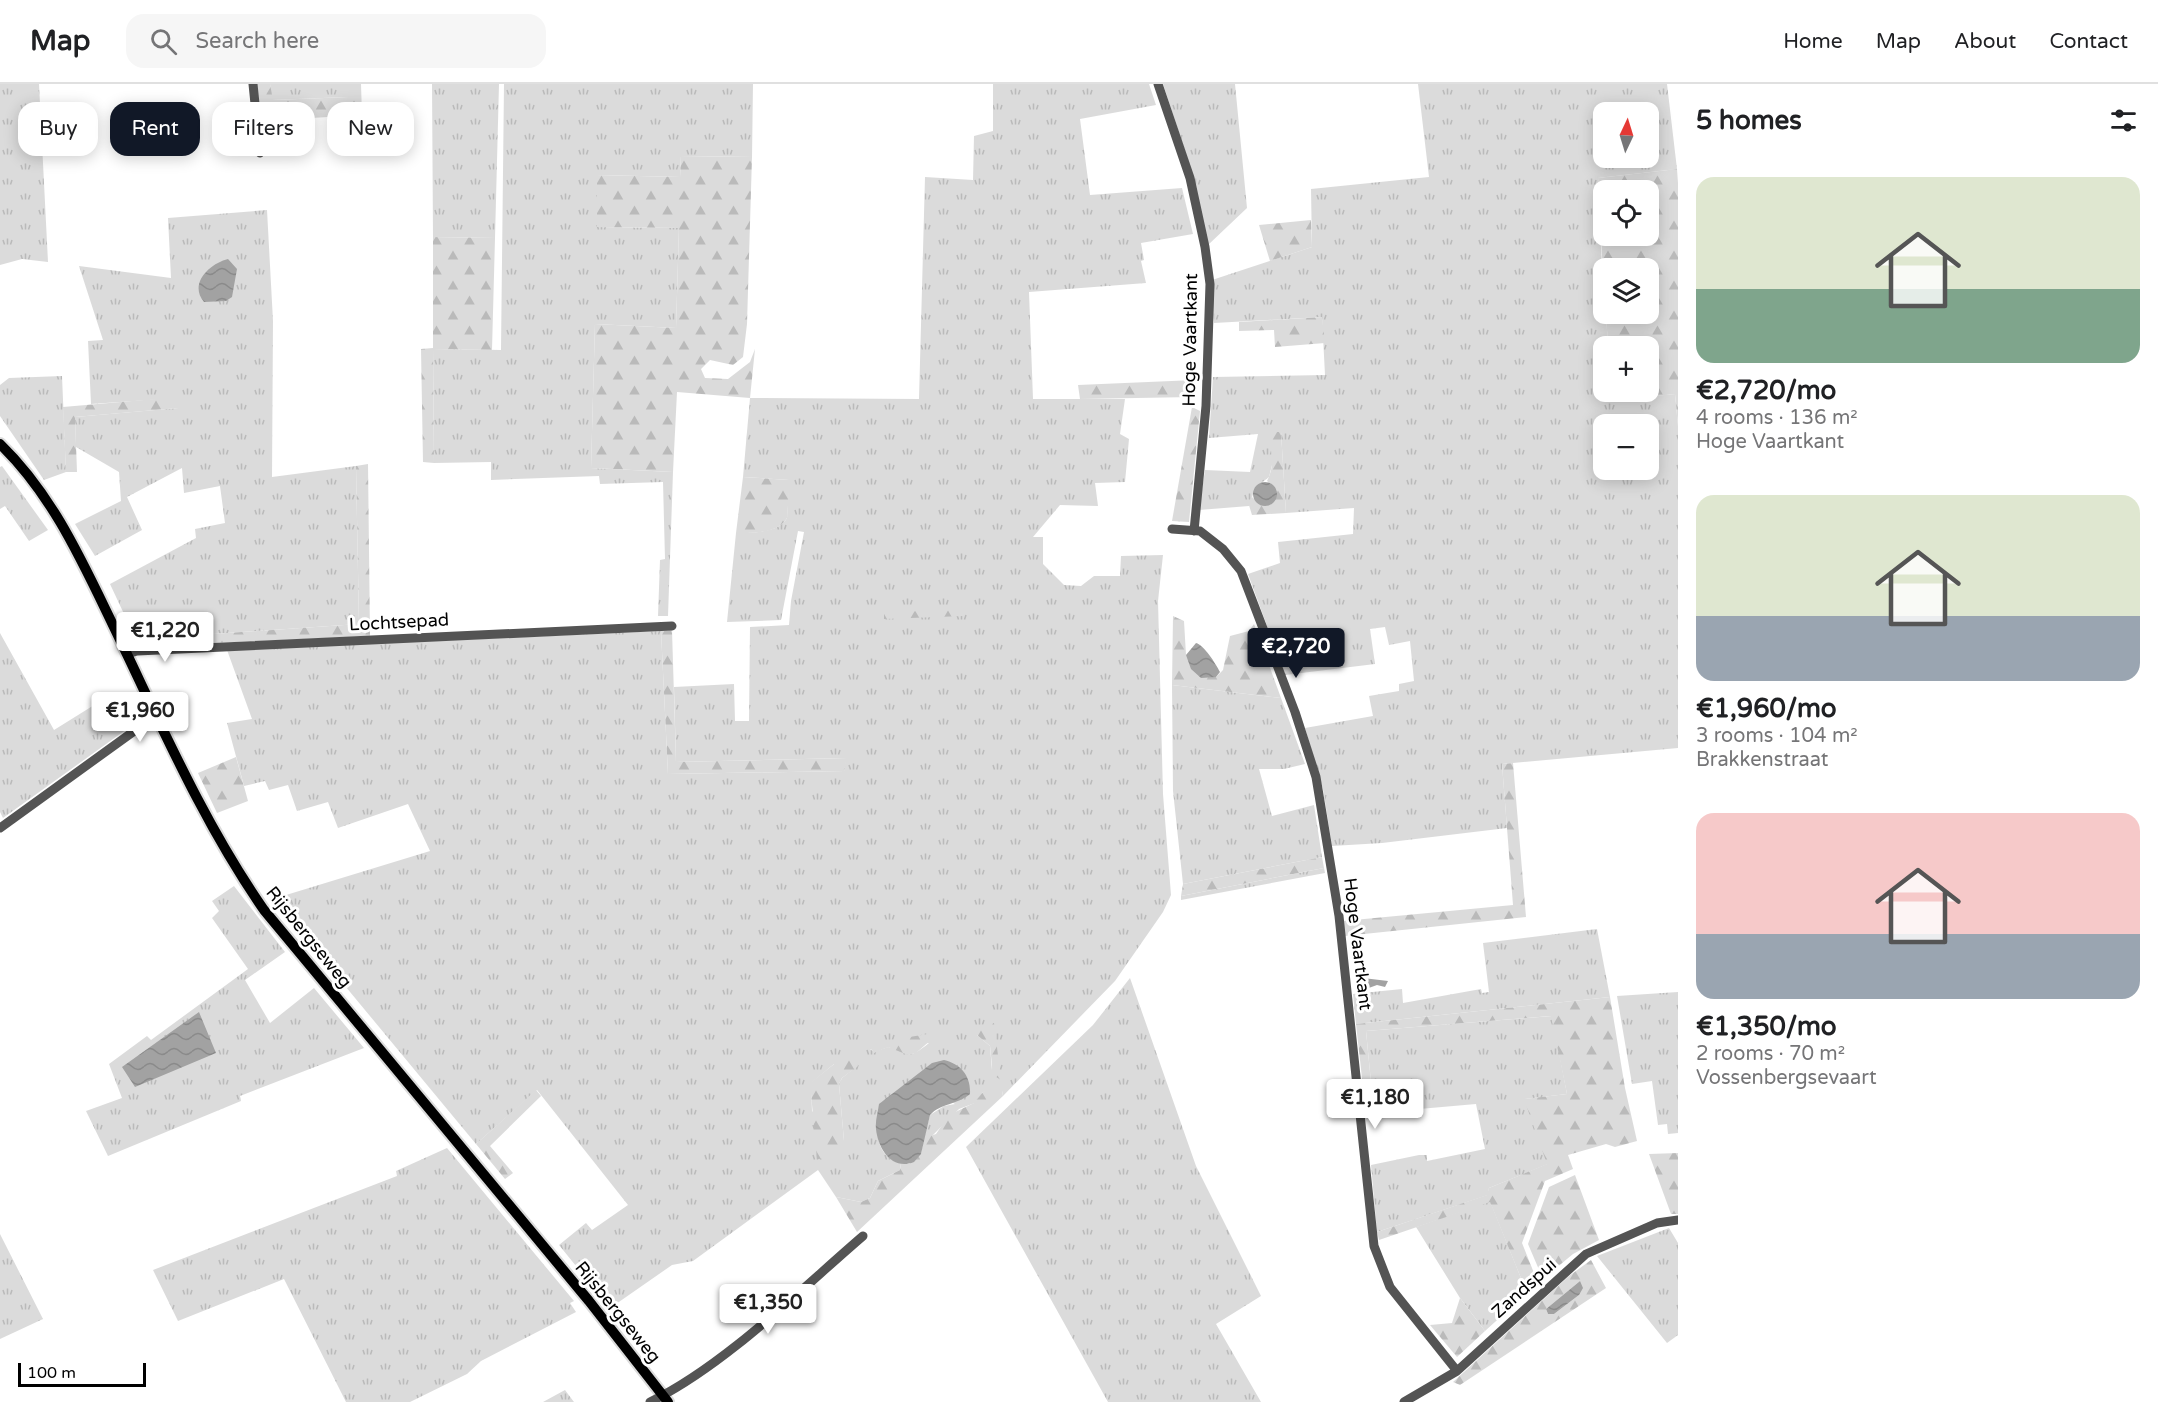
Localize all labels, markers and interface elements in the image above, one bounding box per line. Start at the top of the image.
search box [126,14,546,68]
text: Map [30,24,90,58]
icon: search [147,25,180,58]
text: Search here [195,28,319,54]
text: Home [1783,29,1843,54]
text: Map [1876,29,1921,54]
text: About [1954,29,2016,54]
text: Contact [2049,29,2128,54]
chip: Buy [18,102,98,156]
chip: Rent [110,102,200,156]
chip: Filters [212,102,315,156]
chip: New [327,102,414,156]
north arrow [1593,102,1659,168]
map controls [1593,102,1659,480]
icon: filters [2107,104,2140,137]
text: 5 homes [1696,105,1802,136]
button: locate [1593,180,1659,246]
icon: home [1864,216,1972,324]
button: layers [1593,258,1659,324]
street label: Hoge Vaartkant [1178,273,1202,407]
button: + [1593,336,1659,402]
text: €2,720/mo [1696,375,1836,406]
text: 4 rooms · 136 m² [1696,406,1858,430]
button: − [1593,414,1659,480]
text: Hoge Vaartkant [1696,430,1844,454]
icon: home [1864,534,1972,642]
street label: Lochtsepad [348,608,450,636]
pin: €1,220 [116,612,214,663]
text: €1,220 [130,619,200,643]
pin: €2,720 [1247,628,1345,679]
text: €2,720 [1262,635,1330,659]
pin: €1,960 [91,692,189,743]
text: €1,960/mo [1696,693,1837,724]
text: €1,960 [105,699,175,723]
text: 3 rooms · 104 m² [1696,724,1858,748]
text: Brakkenstraat [1696,748,1828,772]
icon: home [1864,852,1972,960]
street label: Hoge Vaartkant [1339,876,1377,1012]
street label: Rijsbergseweg [261,882,357,992]
text: €1,350/mo [1696,1011,1837,1042]
text: 2 rooms · 70 m² [1696,1042,1845,1066]
text: Vossenbergsevaart [1696,1066,1877,1090]
pin: €1,180 [1326,1079,1424,1130]
text: €1,180 [1340,1086,1410,1110]
street label: Zandspui [1487,1253,1561,1323]
street label: Rijsbergseweg [570,1257,666,1367]
pin: €1,350 [719,1284,817,1335]
text: €1,350 [733,1291,803,1315]
scale bar [18,1360,146,1388]
text: 100 m [27,1363,76,1383]

